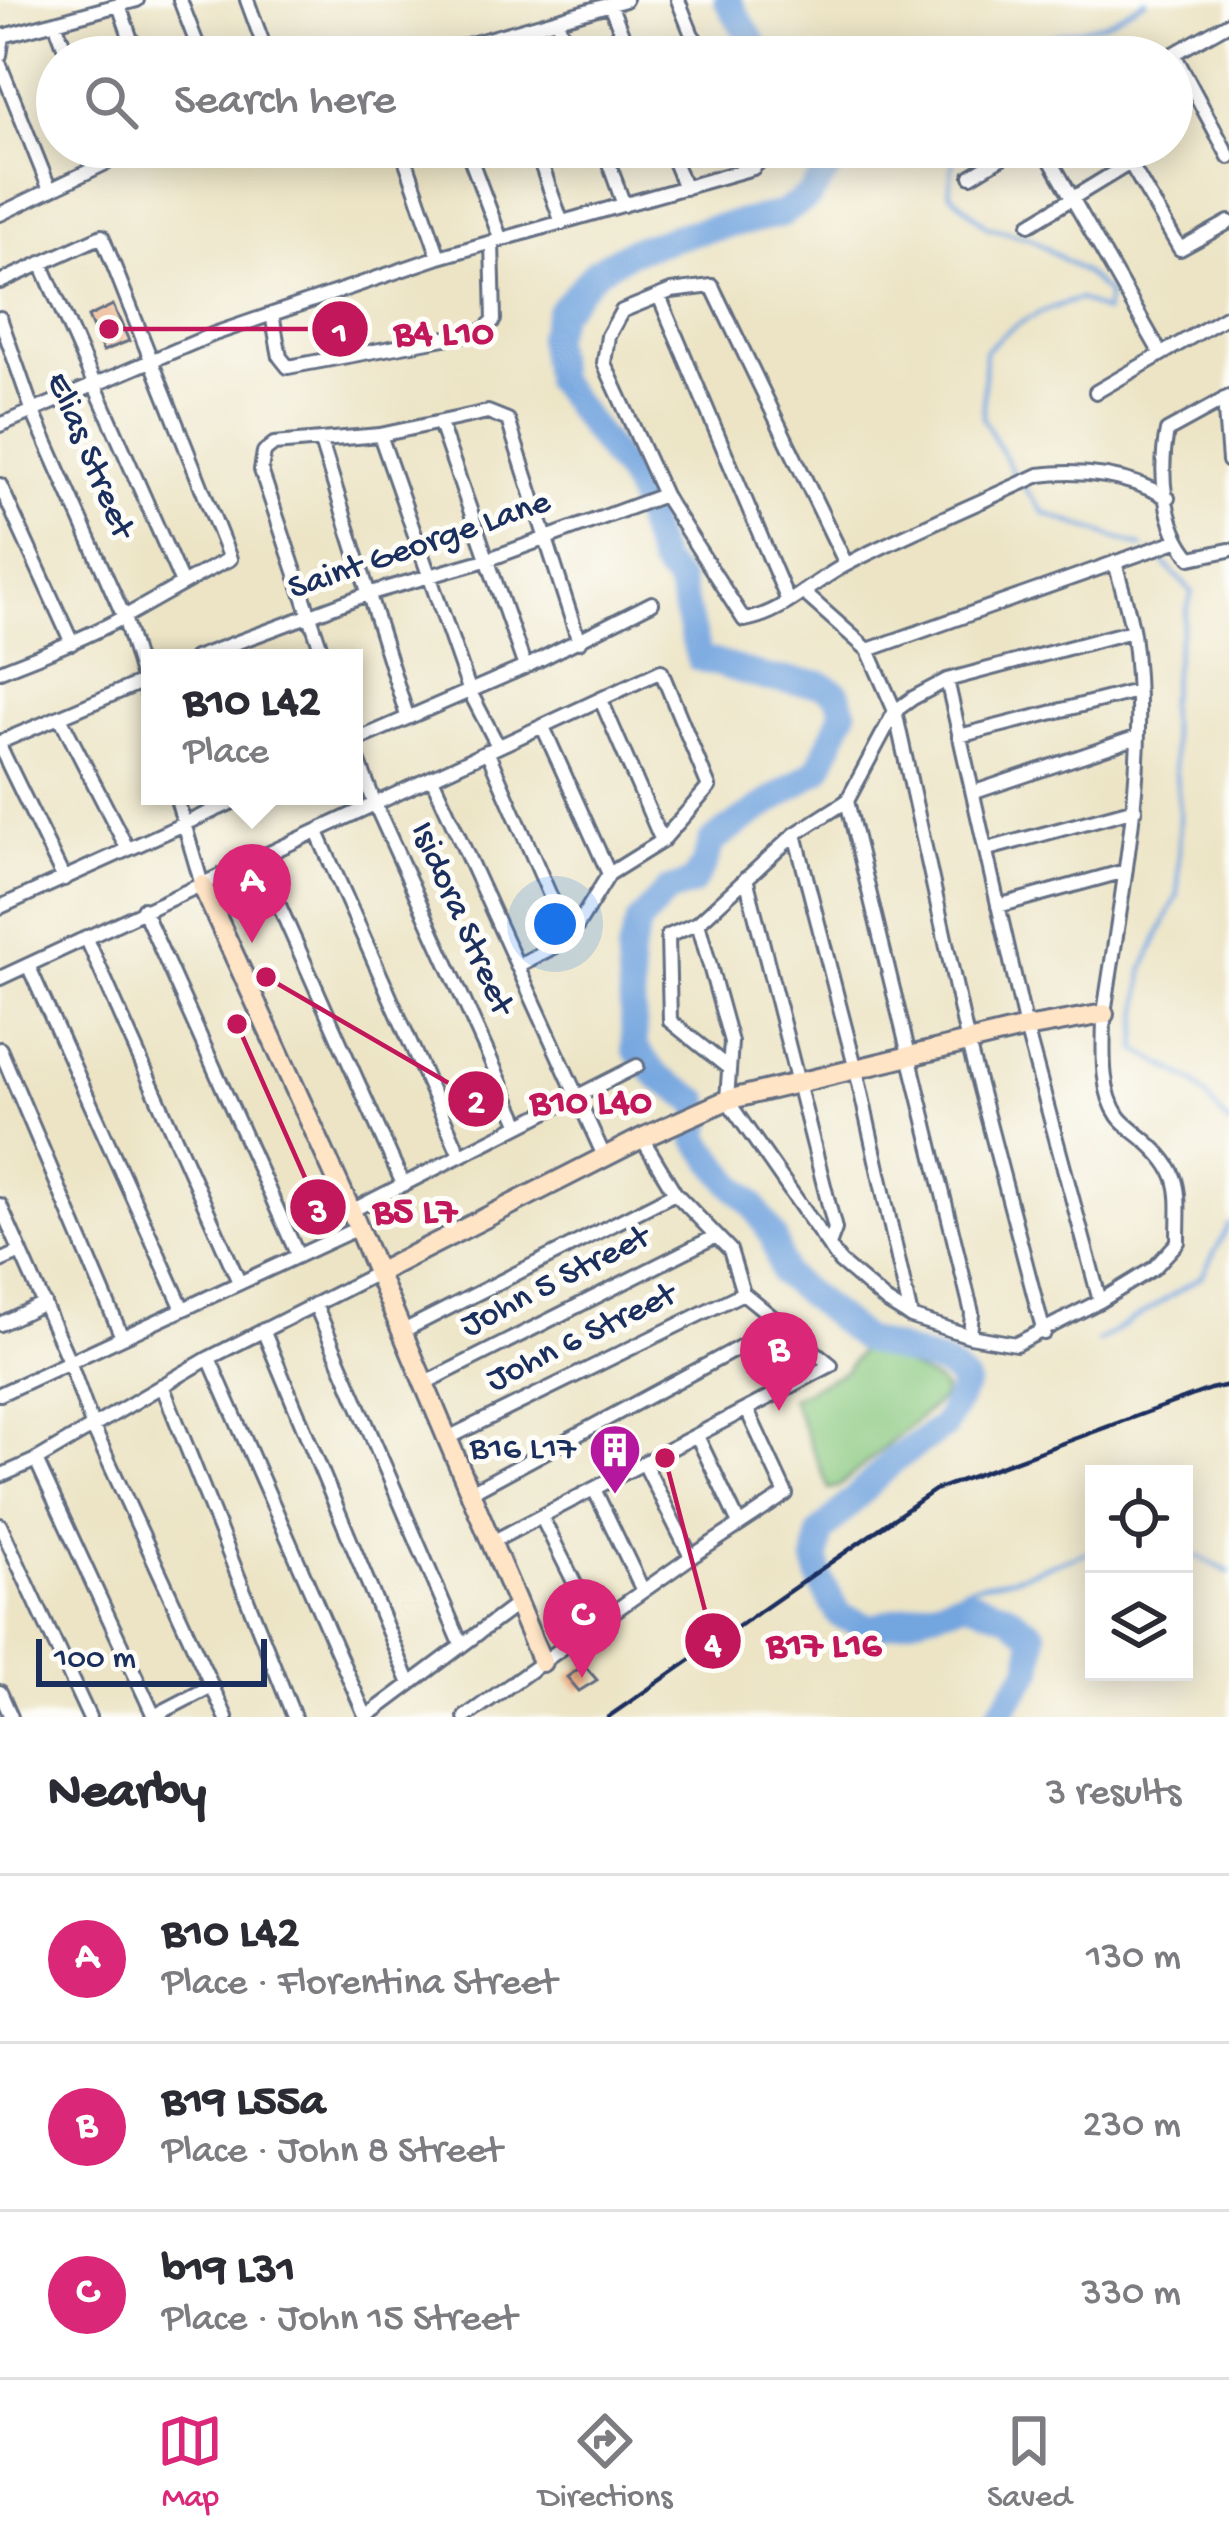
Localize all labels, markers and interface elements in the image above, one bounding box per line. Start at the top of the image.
search box [36,36,1193,168]
icon: search [78,69,144,135]
text: Search here [174,76,396,129]
callout: B4 L10 [310,292,518,367]
text: B4 L10 [392,313,494,359]
text: 1 [331,314,347,357]
street label: Elias Street [34,367,143,548]
street label: Saint George Lane [283,482,557,612]
popup [141,649,363,805]
text: B10 L42 [183,678,321,731]
text: Place [183,731,269,777]
street label: Isidora Street [398,816,523,1025]
pin: A [213,844,291,943]
your location [525,894,585,954]
callout: B10 L40 [446,1061,676,1136]
text: B10 L40 [528,1082,652,1128]
text: 2 [467,1083,485,1126]
callout: B5 L7 [288,1170,481,1245]
text: B5 L7 [371,1191,459,1237]
text: 3 [308,1192,327,1235]
street label: John 5 Street [454,1216,661,1349]
street label: John 6 Street [480,1273,687,1403]
pin: B [740,1312,818,1411]
building icon: B16 L17 [587,1422,643,1496]
place label: B16 L17 [469,1429,577,1472]
map controls [1085,1465,1193,1681]
button: locate [1085,1465,1193,1573]
button: layers [1085,1573,1193,1681]
pin: C [543,1579,621,1678]
callout: B17 L16 [683,1604,906,1679]
text: B17 L16 [764,1625,883,1671]
text: 4 [703,1626,722,1669]
scale bar [36,1633,267,1686]
text: 100 m [54,1641,136,1679]
text: Nearby [48,1765,206,1825]
text: 3 results [1046,1772,1181,1818]
text: B10 L42 [162,1909,299,1962]
text: A [75,1936,99,1982]
text: 130 m [1086,1936,1181,1982]
text: Place · Florentina Street [162,1962,557,2008]
text: B19 L55a [162,2077,325,2130]
text: B [77,2104,97,2150]
text: 230 m [1083,2104,1181,2150]
text: Place · John 8 Street [162,2130,502,2176]
text: b19 L31 [162,2245,295,2298]
text: C [76,2272,98,2318]
text: 330 m [1081,2272,1181,2318]
text: Place · John 15 Street [162,2298,517,2344]
tab: Map [157,2408,223,2518]
tab: Directions [538,2408,672,2518]
tab: Saved [987,2408,1072,2518]

